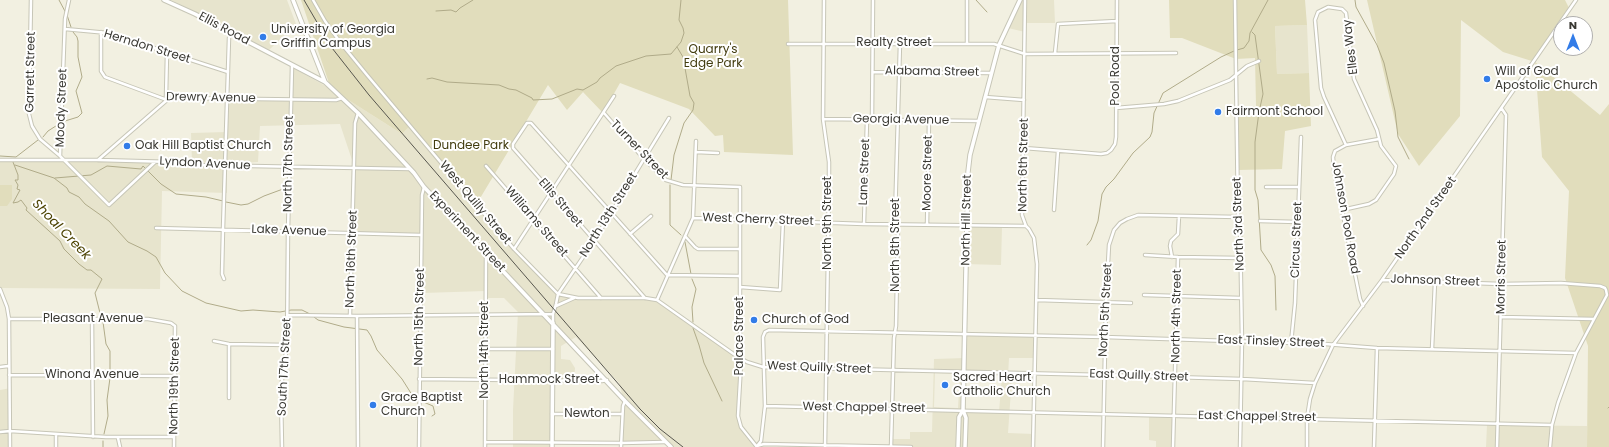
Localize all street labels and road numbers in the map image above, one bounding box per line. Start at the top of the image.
street label: Ellis Road [196,10,252,48]
street label: Elles Way [1340,19,1362,75]
street label: Herndon Street [102,27,192,67]
street label: Garrett Street [23,31,39,113]
street label: Realty Street [856,36,932,50]
street label: Pool Road [1109,46,1123,106]
street label: Alabama Street [885,64,979,80]
street label: Moody Street [53,68,71,148]
street label: Drewry Avenue [166,90,256,106]
street label: Georgia Avenue [853,112,949,128]
street label: North 17th Street [281,116,297,212]
street label: Turner Street [607,117,671,183]
street label: North 6th Street [1016,118,1032,212]
street label: Moore Street [920,135,936,211]
street label: Lane Street [857,138,873,206]
street label: Lyndon Avenue [159,154,251,174]
street label: West Quilly Street [436,159,514,247]
street label: Johnson Pool Road [1328,161,1362,275]
street label: North 13th Street [577,170,641,260]
street label: North Hill Street [959,174,975,266]
street label: North 2nd Street [1392,174,1460,262]
street label: Ellis Street [535,176,585,230]
street label: North 9th Street [821,176,835,270]
street label: North 3rd Street [1230,177,1248,271]
street label: Williams Street [502,184,570,260]
street label: Experiment Street [426,189,508,275]
street label: North 8th Street [889,198,903,292]
street label: Circus Street [1288,202,1306,278]
street label: North 16th Street [343,210,361,308]
street label: West Cherry Street [702,211,814,229]
street label: Lake Avenue [251,222,327,240]
street label: Morris Street [1494,240,1510,314]
street label: North 5th Street [1096,263,1116,357]
street label: North 15th Street [412,268,428,366]
street label: North 4th Street [1169,269,1185,363]
street label: Johnson Street [1390,272,1480,290]
street label: Palace Street [733,296,747,376]
street label: North 14th Street [478,301,492,399]
street label: Pleasant Avenue [43,312,143,326]
street label: South 17th Street [275,317,295,417]
street label: East Tinsley Street [1217,333,1325,351]
street label: North 19th Street [167,337,183,435]
street label: West Quilly Street [767,359,871,377]
street label: East Quilly Street [1089,367,1189,385]
street label: Winona Avenue [45,368,139,382]
street label: Hammock Street [499,373,599,387]
street label: West Chappel Street [802,400,926,416]
street label: Newton [564,407,610,421]
street label: East Chappel Street [1198,409,1316,425]

